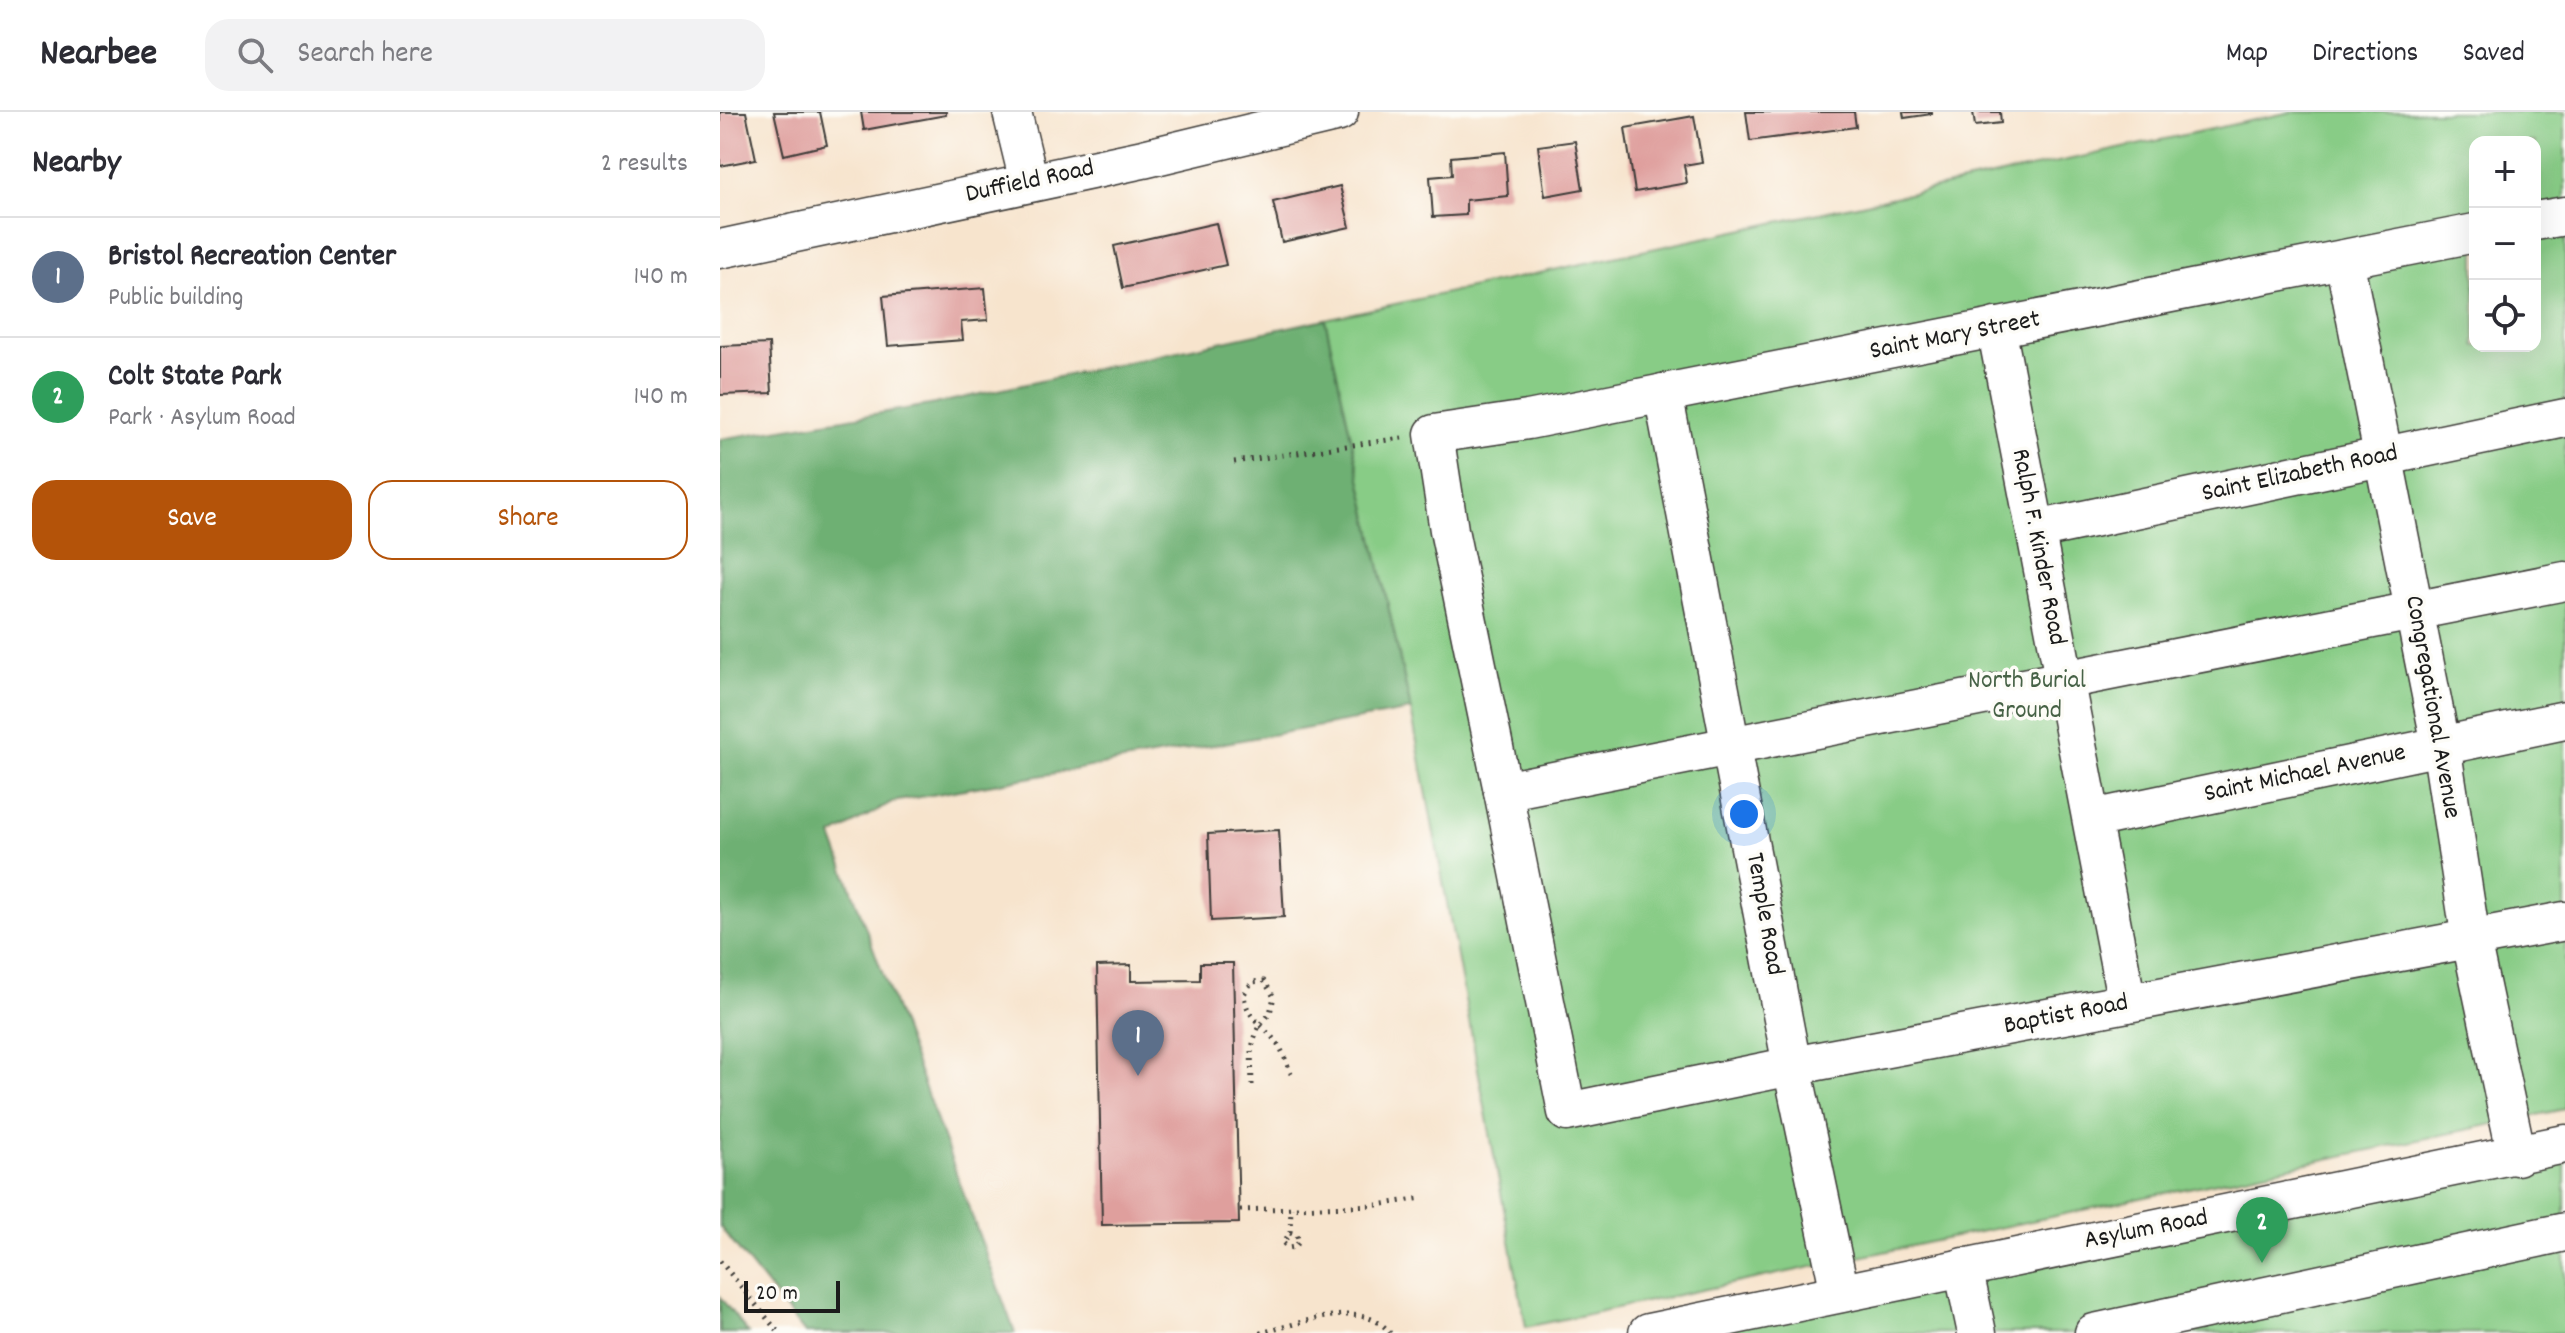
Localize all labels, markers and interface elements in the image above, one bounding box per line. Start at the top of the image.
search box [205,19,765,91]
text: Nearbee [40,28,157,83]
icon: search [233,33,277,77]
text: Search here [297,34,433,77]
text: Map [2226,35,2268,75]
text: Directions [2312,35,2418,75]
text: Saved [2462,35,2525,75]
map controls [2469,136,2541,352]
button: + [2469,136,2541,208]
text: Nearby [32,140,121,189]
text: 2 results [601,146,688,183]
street label: Duffield Road [962,150,1098,214]
button: − [2469,208,2541,280]
text: Bristol Recreation Center [108,237,396,280]
text: 1 [55,259,61,296]
text: 140 m [634,259,688,296]
text: Public building [108,280,243,317]
button: locate [2469,280,2541,352]
street label: Saint Mary Street [1867,301,2044,371]
text: Colt State Park [108,357,282,400]
text: 2 [52,379,64,416]
text: 140 m [634,379,688,416]
text: Park · Asylum Road [108,400,296,437]
street label: Saint Elizabeth Road [2199,435,2401,513]
street label: Ralph F. Kinder Road [2001,446,2075,648]
button: Save [32,480,352,560]
button: Share [368,480,688,560]
street label: Congregational Avenue [2394,593,2470,821]
park label: North Burial Ground [1968,663,2086,730]
street label: Saint Michael Avenue [2201,735,2409,813]
your location [1724,794,1764,834]
street label: Temple Road [1735,850,1793,978]
street label: Baptist Road [2001,985,2131,1045]
pin: 1 [1112,1010,1164,1076]
pin: 2 [2236,1197,2288,1263]
street label: Asylum Road [2081,1200,2211,1260]
scale bar [744,1277,840,1313]
text: 20 m [756,1279,798,1310]

